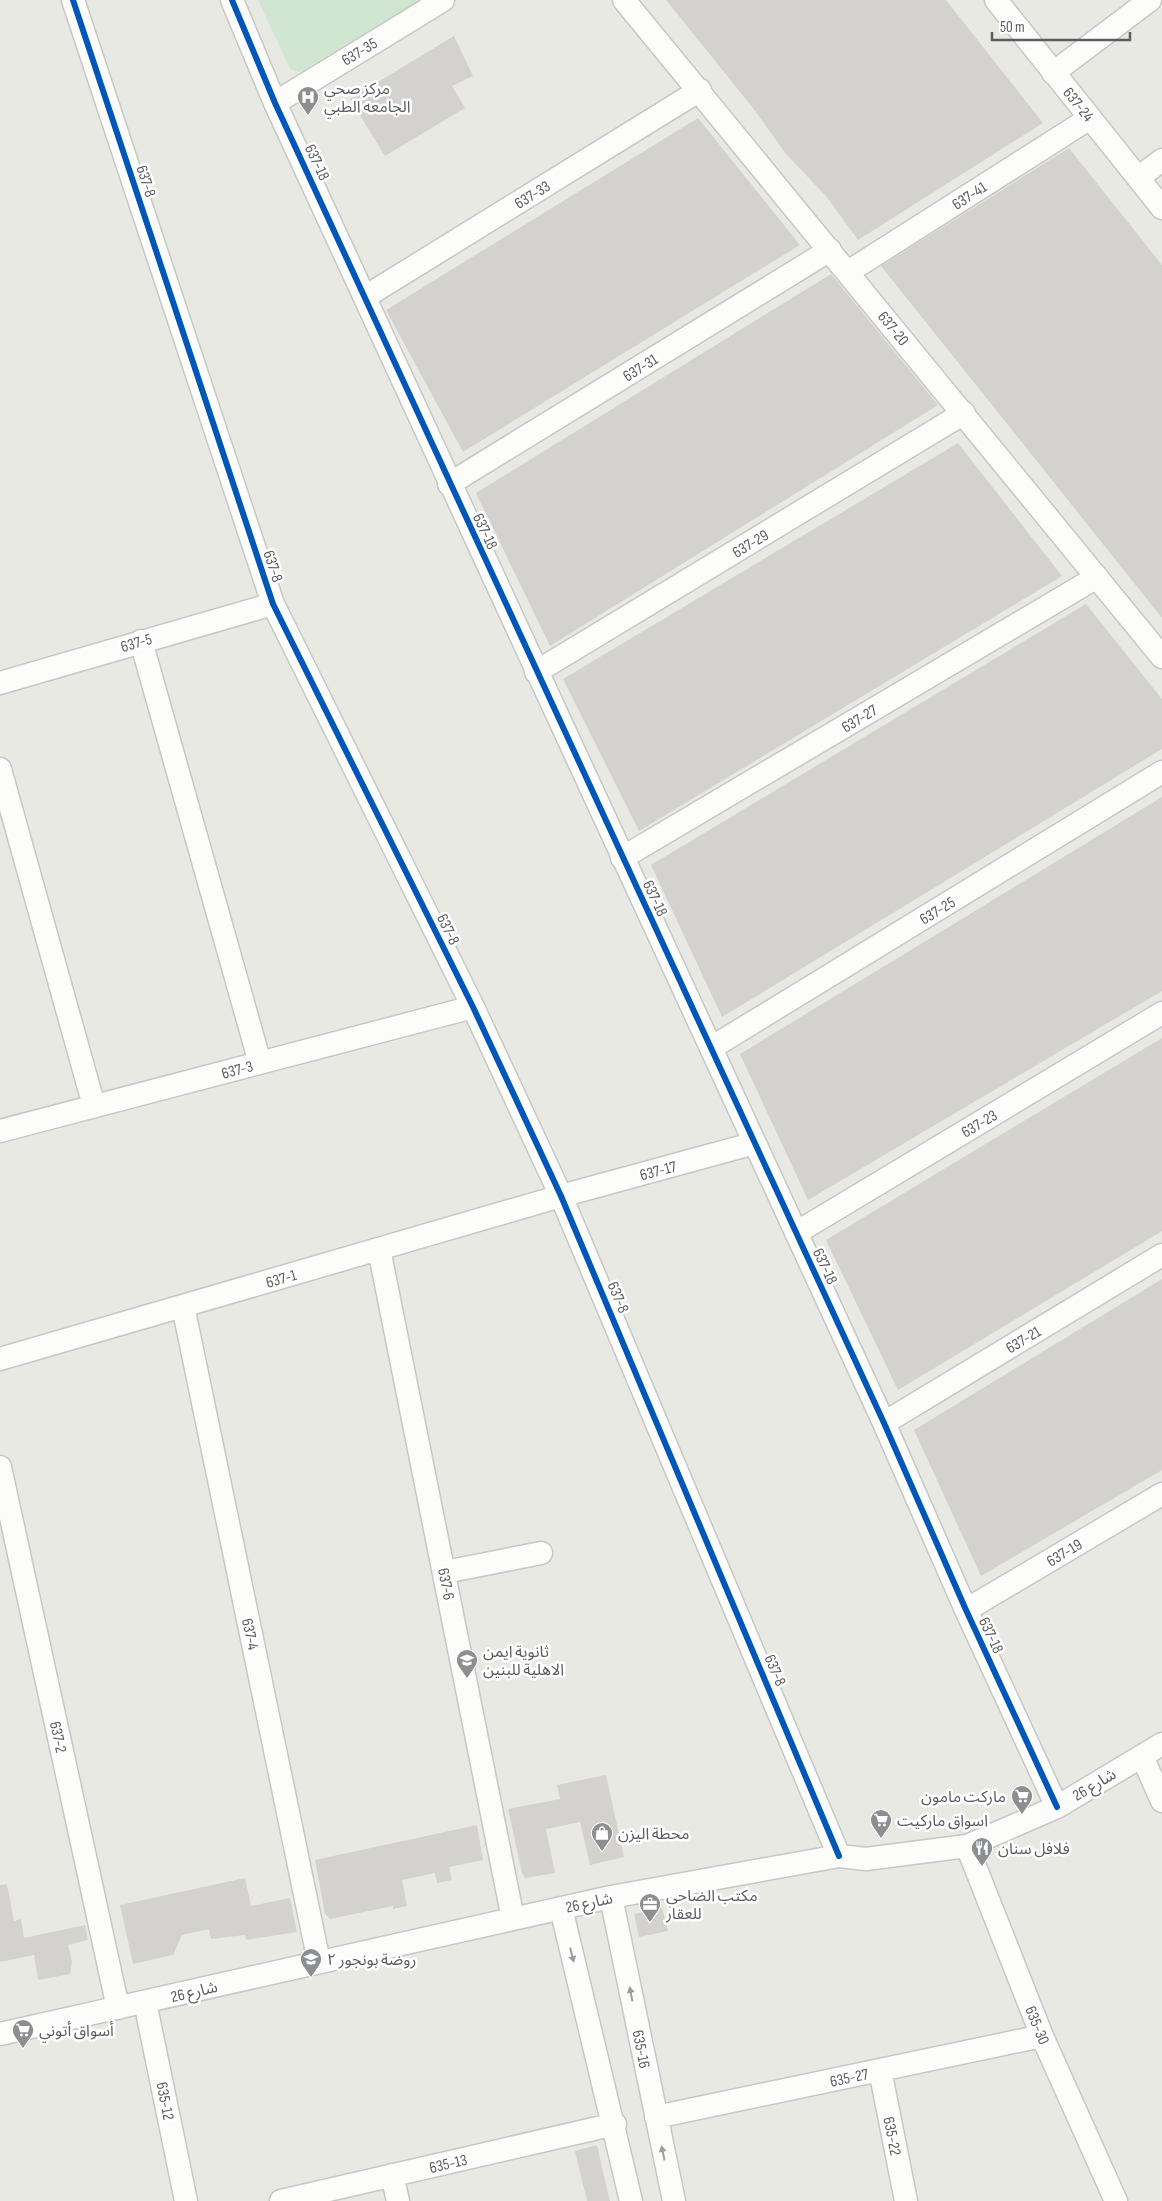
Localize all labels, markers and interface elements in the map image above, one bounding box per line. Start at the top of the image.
scale bar [992,10,1130,42]
text: 50 m [1000,18,1025,37]
street label: 637-35 [338,34,381,70]
place label: مركز صحي الجامعه الطبي [324,80,410,119]
street label: 637-24 [1058,84,1097,126]
hospital icon: مركز صحي الجامعه الطبي [296,85,320,116]
street label: 637-18 [300,141,333,184]
street label: 637-8 [132,163,160,200]
street label: 637-33 [511,177,554,214]
street label: 637-41 [949,178,991,214]
street label: 637-20 [873,308,912,350]
street label: 637-31 [620,350,662,386]
street label: 637-18 [468,510,501,553]
street label: 637-29 [729,526,772,562]
street label: 637-8 [259,548,287,585]
street label: 637-5 [119,630,154,657]
street label: 637-27 [838,701,882,737]
street label: 637-18 [638,877,671,920]
street label: 637-25 [916,893,959,929]
street label: 637-8 [432,911,463,948]
street label: 637-3 [220,1057,255,1084]
street label: 637-23 [958,1106,1001,1142]
street label: 637-17 [638,1157,679,1185]
street label: 637-18 [808,1245,841,1288]
street label: 637-1 [264,1266,299,1293]
street label: 637-8 [603,1279,633,1316]
street label: 637-21 [1003,1322,1045,1358]
street label: 637-19 [1044,1535,1086,1571]
street label: 637-6 [433,1567,458,1602]
street label: 637-18 [974,1614,1007,1657]
street label: 637-4 [237,1617,262,1652]
place label: ثانوية ايمن الاهلية للبنين [483,1643,564,1680]
school or university icon: ثانوية ايمن الاهلية للبنين [455,1648,479,1679]
street label: 637-8 [760,1652,790,1689]
street label: 637-2 [45,1720,70,1755]
street label: شارع 26 [1070,1765,1121,1807]
supermarket icon: ماركت مامون [1010,1784,1034,1815]
place label: ماركت مامون [921,1788,1006,1807]
supermarket icon: اسواق ماركيت [869,1808,893,1839]
place label: اسواق ماركيت [897,1812,988,1831]
shop icon: محطة اليزن [590,1821,614,1852]
place label: محطة اليزن [618,1825,690,1844]
restaurant icon: فلافل سنان [970,1836,994,1867]
place label: فلافل سنان [998,1840,1070,1859]
place label: مكتب الضاحي للعقار [665,1887,758,1924]
street label: شارع 26 [564,1889,615,1920]
office icon: مكتب الضاحي للعقار [638,1892,662,1923]
school or university icon: روضة بونجور ٢ [299,1947,323,1978]
one-way arrow [569,1948,577,1963]
place label: روضة بونجور ٢ [327,1951,416,1970]
street label: شارع 26 [169,1978,220,2009]
one-way arrow [626,1986,634,2002]
street label: 635-30 [1020,2004,1053,2048]
supermarket icon: أسواق أتوني [11,2018,35,2049]
place label: أسواق أتوني [39,2021,114,2043]
street label: 635-16 [628,2029,654,2070]
street label: 635-27 [828,2065,871,2092]
street label: 635-12 [152,2081,178,2122]
street label: 635-22 [878,2115,905,2157]
one-way arrow [659,2145,667,2161]
street label: 635-13 [428,2151,469,2178]

